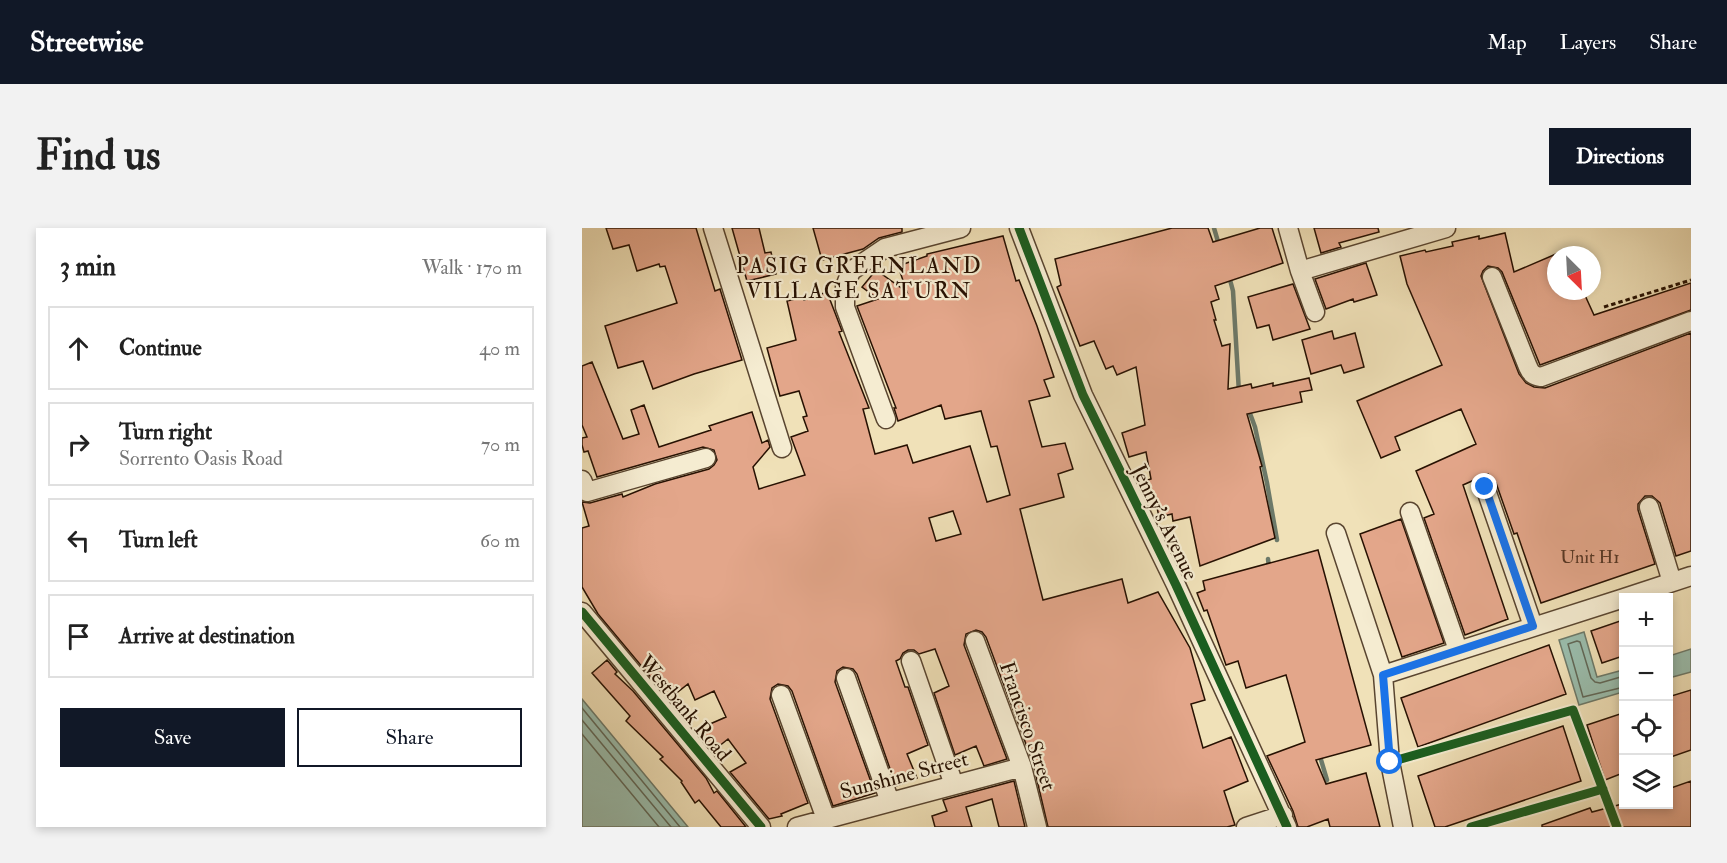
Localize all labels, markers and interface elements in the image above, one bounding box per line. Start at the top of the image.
text: Streetwise [30,25,144,60]
text: Map [1487,29,1527,56]
text: Layers [1560,29,1616,56]
text: Share [1649,29,1697,56]
button: Directions [1549,128,1691,185]
text: Find us [36,130,160,182]
north arrow [1547,246,1601,300]
text: 3 min [60,251,116,283]
district label: PASIG GREENLAND VILLAGE SATURN [736,252,982,305]
text: Walk · 170 m [422,255,522,280]
icon: ahead [62,332,95,365]
text: Continue [119,334,202,362]
text: 40 m [479,336,520,361]
text: Turn right [119,418,212,446]
icon: right [62,428,95,461]
text: 70 m [481,432,520,457]
text: Sorrento Oasis Road [119,446,283,471]
street label: Jenny's Avenue [1124,459,1204,585]
route end [1471,473,1497,499]
icon: left [62,524,95,557]
text: Turn left [119,526,198,554]
text: 60 m [480,528,520,553]
house number: Unit H1 [1560,546,1620,569]
map controls [1619,593,1673,809]
button: + [1619,593,1673,647]
icon: arrive [62,620,95,653]
text: Arrive at destination [119,622,295,650]
button: − [1619,647,1673,701]
street label: Westbank Road [632,649,737,767]
street label: Francisco Street [993,658,1062,794]
button: locate [1619,701,1673,755]
button: Save [60,708,285,767]
button: Share [297,708,522,767]
street label: Sunshine Street [837,745,971,806]
route start [1376,748,1402,774]
button: layers [1619,755,1673,809]

